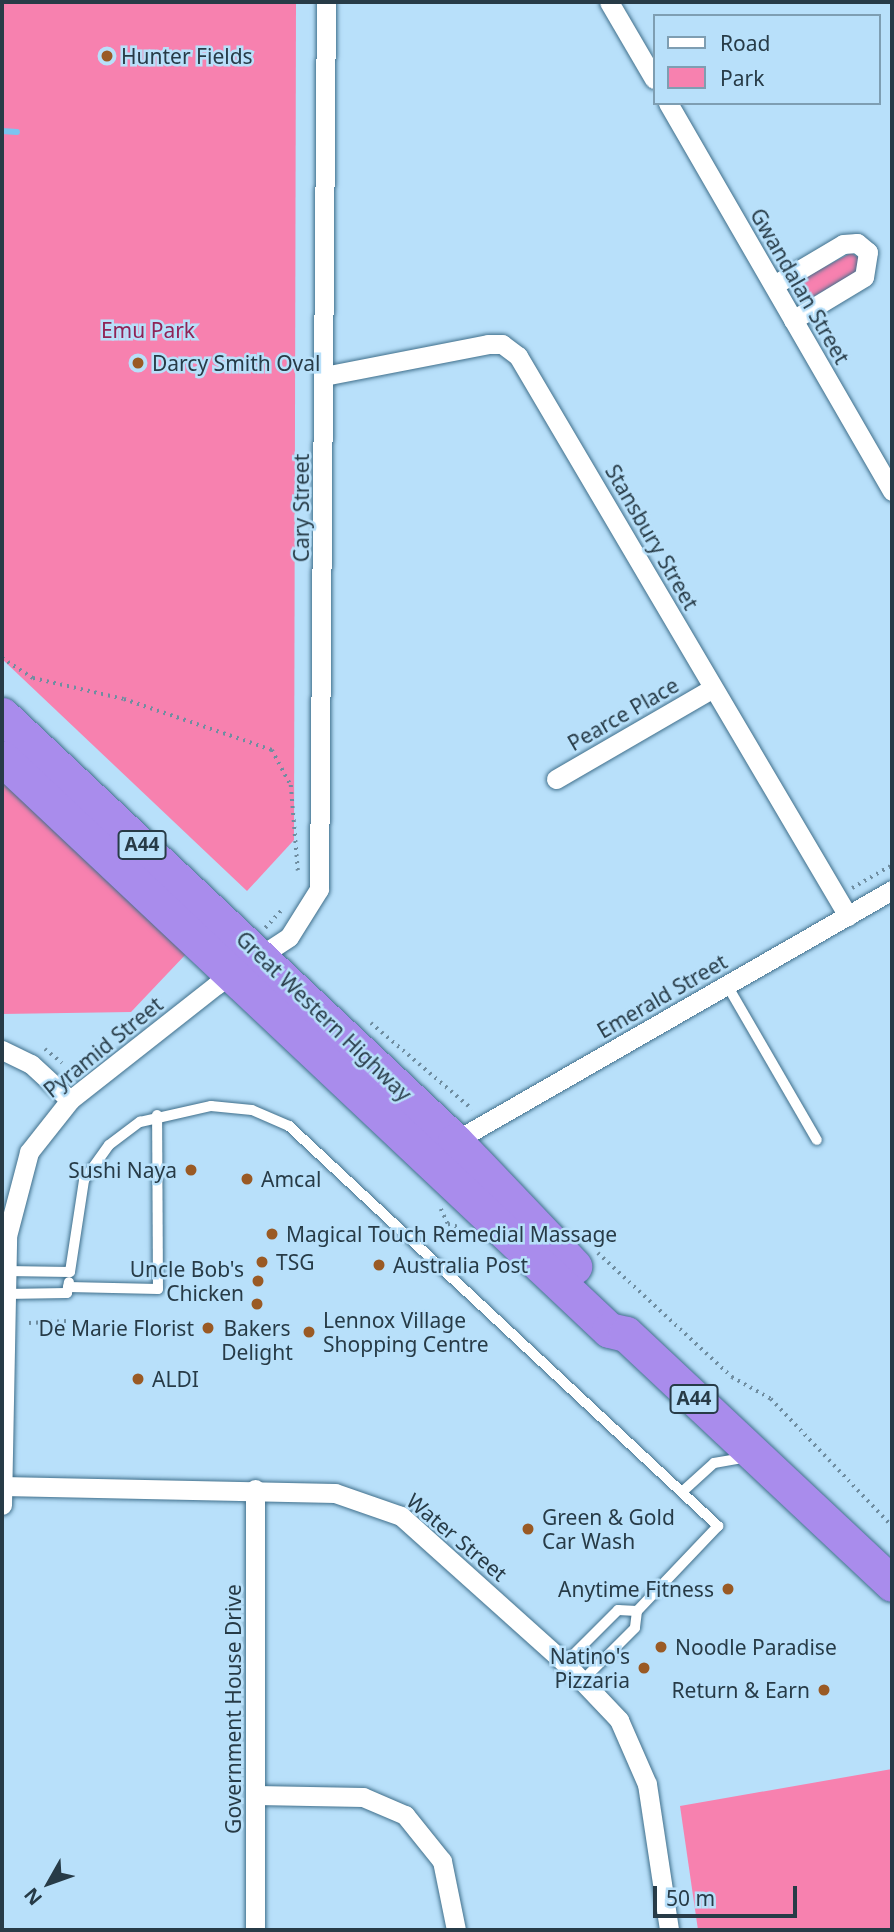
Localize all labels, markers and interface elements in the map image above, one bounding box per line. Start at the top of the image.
legend [652,14,880,105]
text: Road [720,29,770,57]
place label: Hunter Fields [121,43,253,69]
marker: Hunter Fields [99,48,115,64]
text: Park [720,64,764,92]
street label: Gwandalan Street [745,204,855,368]
park label: Emu Park [101,317,195,343]
place label: Darcy Smith Oval [152,350,320,376]
marker: Darcy Smith Oval [130,355,146,371]
street label: Cary Street [288,454,314,562]
street label: Stansbury Street [600,460,704,614]
street label: Pearce Place [563,672,683,756]
road number: A44 [118,830,166,860]
street label: Great Western Highway [231,926,417,1106]
street label: Emerald Street [593,949,731,1043]
street label: Pyramid Street [39,991,167,1103]
place label: Sushi Naya [68,1157,177,1183]
marker: Sushi Naya [183,1162,199,1178]
place label: Amcal [261,1166,321,1192]
marker: Amcal [239,1171,255,1187]
place label: Magical Touch Remedial Massage [286,1221,617,1247]
marker: Magical Touch Remedial Massage [264,1226,280,1242]
place label: TSG [276,1249,314,1275]
place label: Australia Post [393,1252,528,1278]
marker: TSG [254,1254,270,1270]
place label: Uncle Bob's Chicken [130,1256,244,1306]
marker: Australia Post [371,1257,387,1273]
marker: Uncle Bob's Chicken [250,1273,266,1289]
marker: Bakers Delight [249,1296,265,1312]
place label: Lennox Village Shopping Centre [323,1307,489,1357]
place label: De Marie Florist [38,1315,194,1341]
place label: Bakers Delight [221,1315,293,1365]
marker: De Marie Florist [200,1320,216,1336]
marker: Lennox Village Shopping Centre [301,1324,317,1340]
place label: ALDI [152,1366,199,1392]
marker: ALDI [130,1371,146,1387]
road number: A44 [670,1384,718,1414]
street label: Water Street [402,1488,512,1586]
place label: Green & Gold Car Wash [542,1504,675,1554]
marker: Green & Gold Car Wash [520,1521,536,1537]
place label: Anytime Fitness [558,1576,714,1602]
marker: Anytime Fitness [720,1581,736,1597]
street label: Government House Drive [220,1584,246,1834]
place label: Noodle Paradise [675,1634,837,1660]
marker: Noodle Paradise [653,1639,669,1655]
place label: Natino's Pizzaria [550,1643,630,1693]
marker: Natino's Pizzaria [636,1660,652,1676]
place label: Return & Earn [671,1677,810,1703]
marker: Return & Earn [816,1682,832,1698]
north arrow [14,1848,84,1918]
scale bar [656,1872,800,1916]
text: N [18,1882,48,1911]
text: 50 m [666,1884,715,1912]

